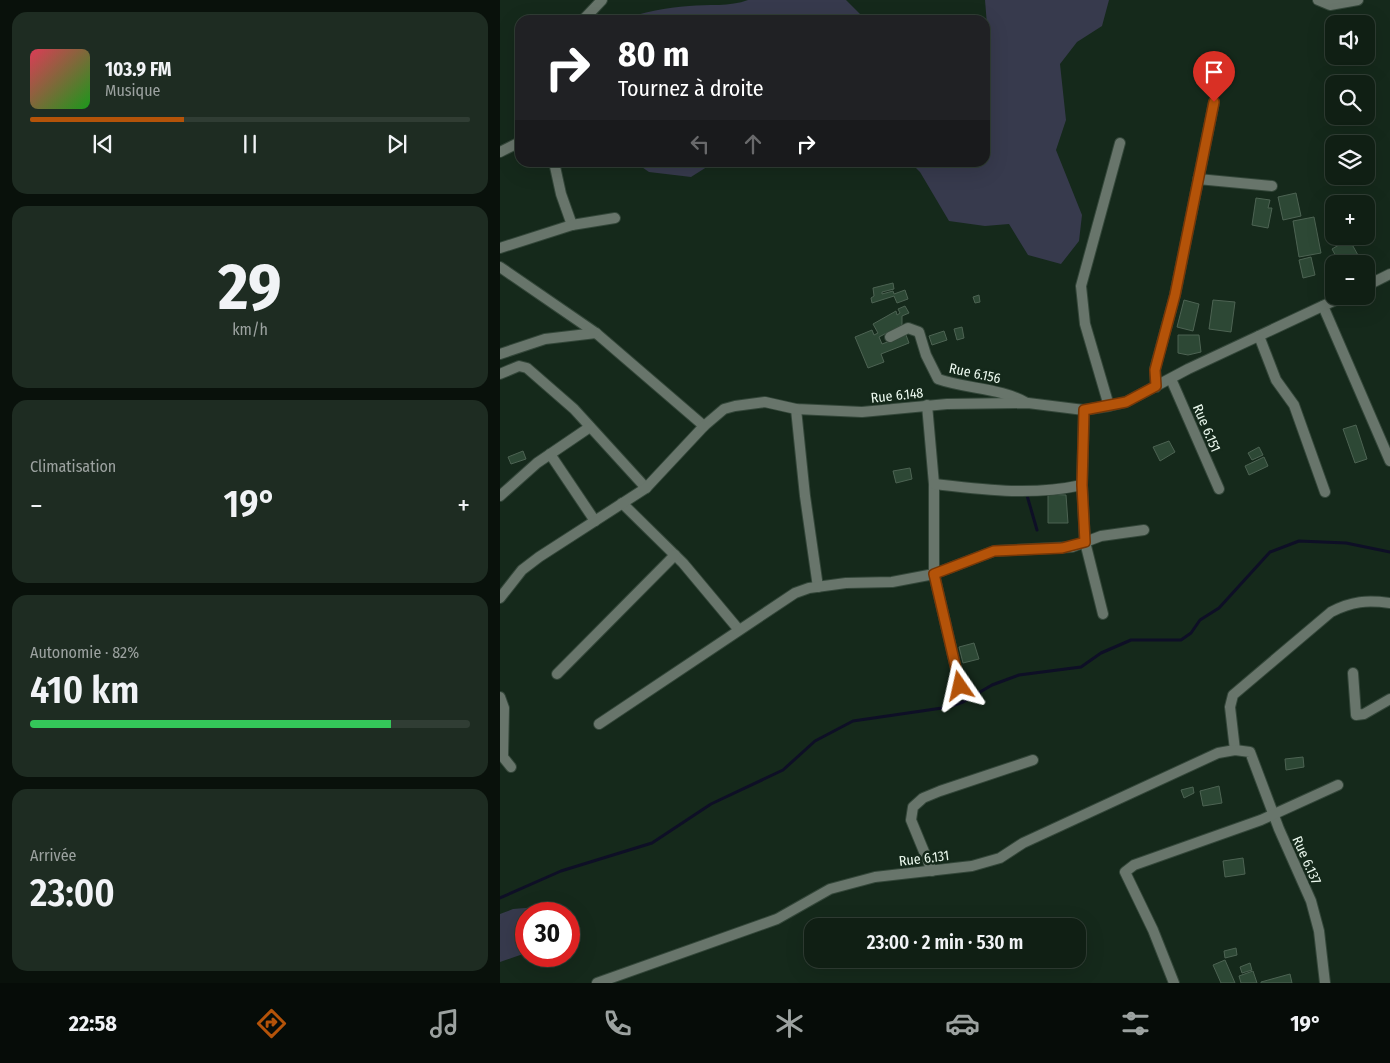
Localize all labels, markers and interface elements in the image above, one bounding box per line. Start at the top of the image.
map controls [1325,15,1375,305]
button: sound [1325,15,1375,65]
text: 80 m [618,33,690,75]
icon: right [535,35,600,100]
pin [1193,51,1235,102]
text: 103.9 FM [105,58,171,81]
icon: arrive [1200,58,1228,86]
text: Tournez à droite [618,75,764,102]
button: search [1325,75,1375,125]
text: Musique [105,81,160,100]
icon: previous [89,130,117,158]
icon: pause [236,130,264,158]
icon: next [383,130,411,158]
icon: left [686,130,714,158]
icon: ahead [739,130,767,158]
icon: right [792,130,820,158]
button: layers [1325,135,1375,185]
button: + [1325,195,1375,245]
text: 29 [218,248,282,326]
button: − [1325,255,1375,305]
text: km/h [232,320,268,339]
street label: Rue 6.156 [947,360,1002,387]
street label: Rue 6.148 [870,384,924,407]
street label: Rue 6.151 [1189,402,1224,455]
text: Climatisation [30,457,116,476]
text: 19° [223,481,276,527]
text: − [30,489,43,522]
text: + [457,489,470,522]
text: Autonomie · 82% [30,643,139,662]
position arrow [933,659,985,711]
text: 410 km [30,667,139,713]
street label: Rue 6.137 [1288,833,1325,887]
text: Arrivée [30,846,76,865]
street label: Rue 6.131 [898,847,950,870]
text: 23:00 [30,870,115,916]
speed limit sign: 30 [515,902,580,967]
text: 23:00 · 2 min · 530 m [867,931,1023,954]
icon: directions [254,1006,289,1041]
icon: music [427,1006,462,1041]
icon: phone [600,1006,635,1041]
icon: climate [772,1006,807,1041]
icon: car [945,1006,980,1041]
icon: filters [1118,1006,1153,1041]
text: 22:58 [69,1010,117,1037]
text: 19° [1290,1010,1321,1037]

